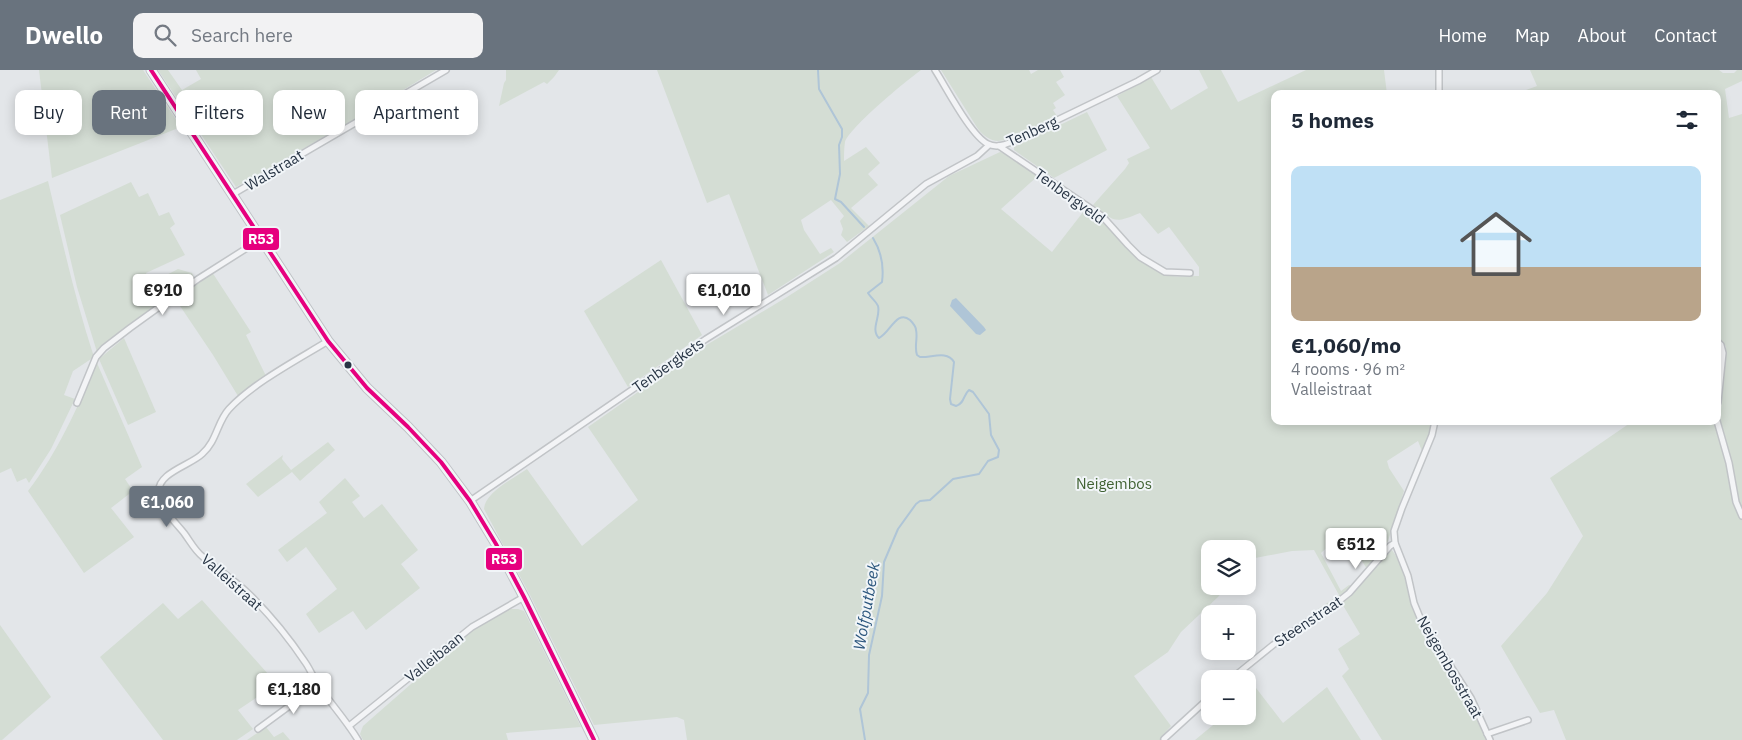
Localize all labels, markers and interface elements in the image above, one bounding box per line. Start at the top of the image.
search box [133,13,483,58]
text: Dwello [25,19,103,51]
icon: search [151,21,179,49]
text: Search here [191,23,293,47]
text: Home [1439,24,1487,47]
text: Map [1515,24,1550,47]
text: About [1578,24,1626,47]
text: Contact [1654,24,1717,47]
chip: Buy [15,90,82,135]
chip: Rent [92,90,166,135]
chip: Filters [176,90,263,135]
chip: New [273,90,345,135]
chip: Apartment [355,90,478,135]
text: 5 homes [1291,106,1374,134]
icon: filters [1673,106,1701,134]
street label: Tenberg [1003,111,1061,151]
street label: Walstraat [241,145,307,195]
street label: Tenbergveld [1031,164,1109,228]
icon: home [1451,199,1541,289]
line badge: R53 [242,227,280,251]
text: R53 [248,230,274,248]
pin: €910 [133,274,193,316]
pin: €1,010 [683,274,765,316]
text: €910 [144,280,182,300]
text: €1,010 [697,280,751,300]
text: €1,060/mo [1291,331,1401,359]
street label: Tenbergkets [629,333,707,397]
text: 4 rooms · 96 m² [1291,359,1405,379]
unlabelled marker [343,360,353,370]
text: Valleistraat [1291,379,1372,399]
park label: Neigembos [1076,474,1152,493]
pin: €1,060 [126,486,208,528]
text: €1,060 [140,492,194,512]
pin: €512 [1326,528,1386,570]
text: €512 [1337,534,1375,554]
map controls [1201,540,1256,725]
button: layers [1201,540,1256,595]
line badge: R53 [485,547,523,571]
street label: Valleistraat [197,550,267,614]
text: R53 [491,550,517,568]
water label: Wolfputbeek [848,560,884,651]
street label: Steenstraat [1270,591,1346,651]
button: + [1201,605,1256,660]
street label: Neigembosstraat [1413,612,1487,722]
street label: Valleibaan [401,628,467,686]
button: − [1201,670,1256,725]
pin: €1,180 [253,672,335,715]
text: €1,180 [267,679,321,699]

